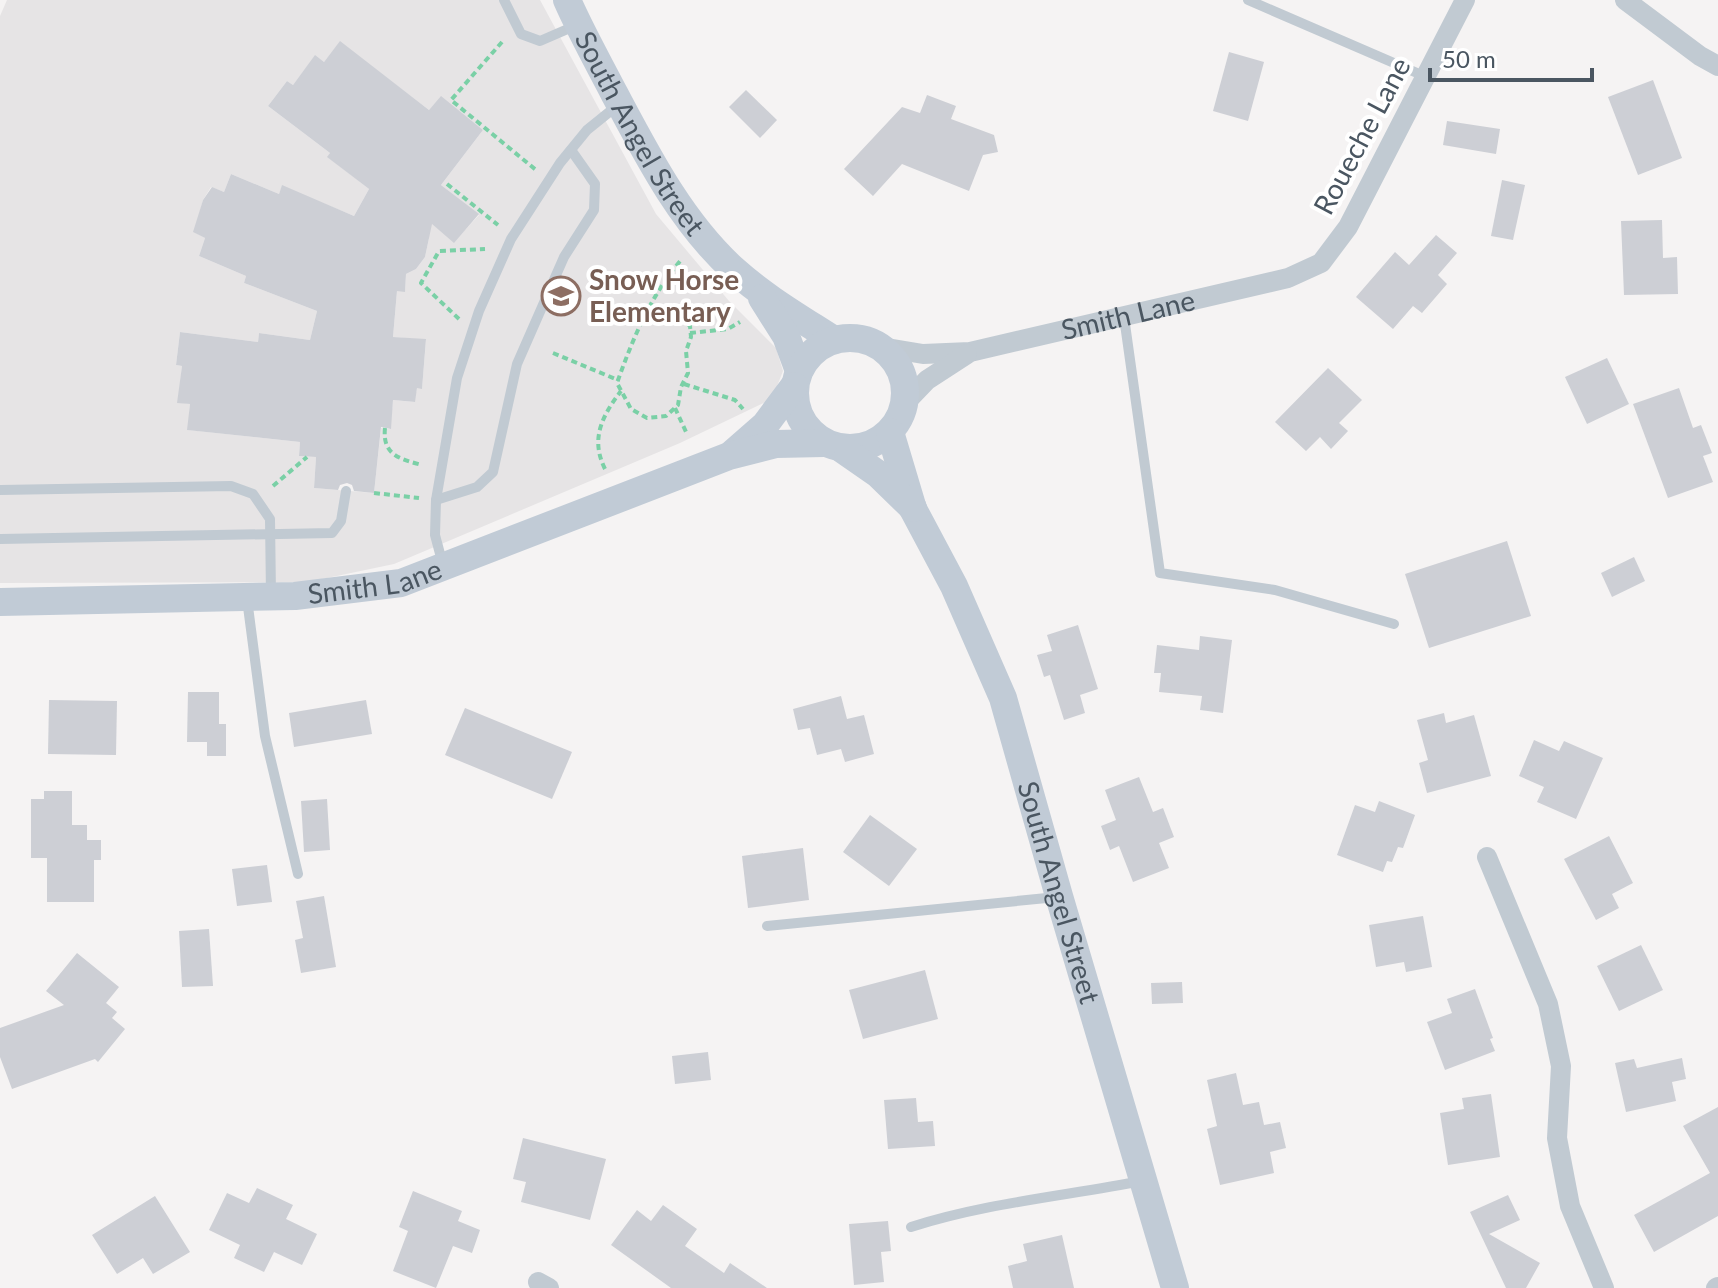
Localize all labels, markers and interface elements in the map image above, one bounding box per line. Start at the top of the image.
street label: South Angel Street [569,25,712,242]
scale bar [1430,32,1592,82]
text: 50 m [1442,44,1496,73]
street label: Roueche Lane [1306,51,1417,220]
place label: Snow Horse Elementary [589,262,739,328]
school or university icon: Snow Horse Elementary [540,275,582,317]
street label: Smith Lane [1058,282,1198,346]
street label: Smith Lane [306,551,446,610]
street label: South Angel Street [1011,777,1108,1007]

